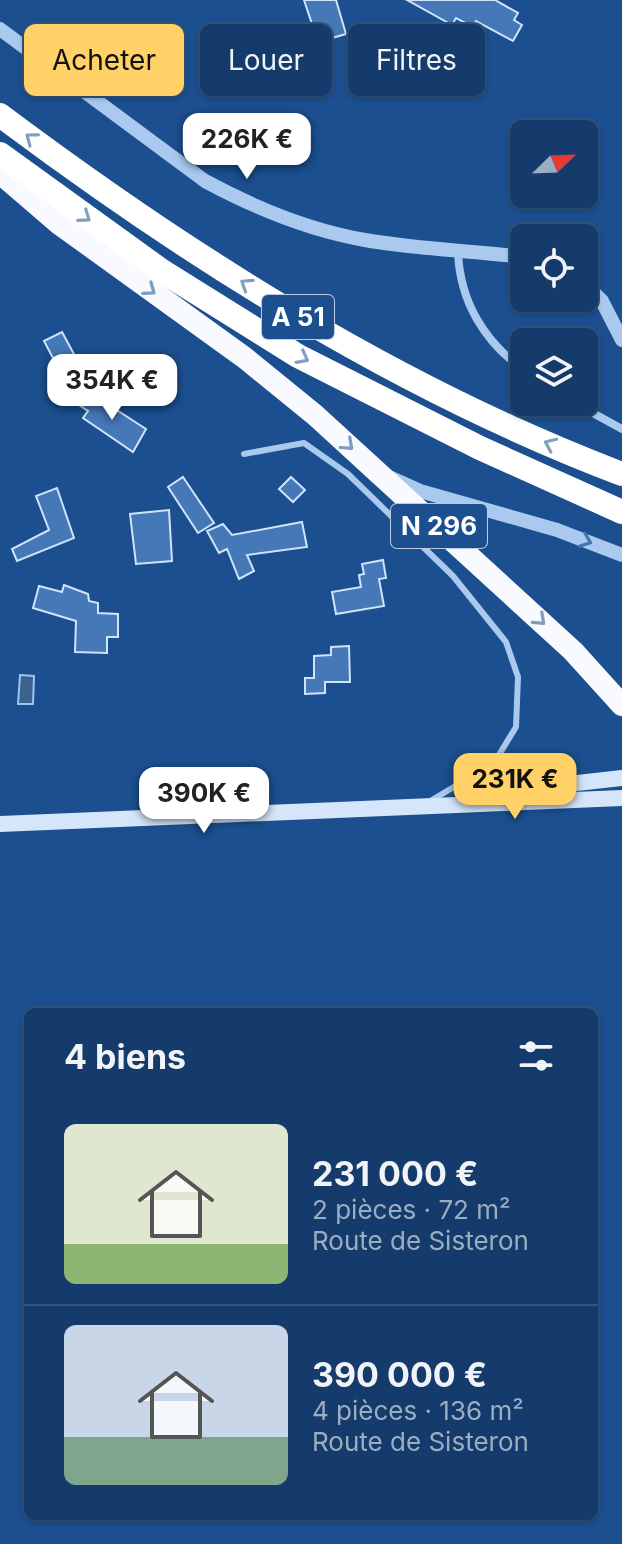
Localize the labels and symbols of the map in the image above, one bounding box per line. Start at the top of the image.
pin: 226K € [182,113,312,181]
north arrow [510,120,598,208]
one-way arrow [25,134,40,148]
one-way arrow [76,207,90,222]
one-way arrow [240,279,255,294]
one-way arrow [141,280,156,294]
road number: A 51 [262,295,334,339]
one-way arrow [295,349,309,364]
pin: 354K € [47,354,177,422]
one-way arrow [339,435,354,449]
one-way arrow [544,437,558,453]
road number: N 296 [391,504,487,548]
one-way arrow [578,532,592,548]
one-way arrow [531,611,545,626]
pin: 231K € [450,753,580,821]
pin: 390K € [139,767,269,835]

